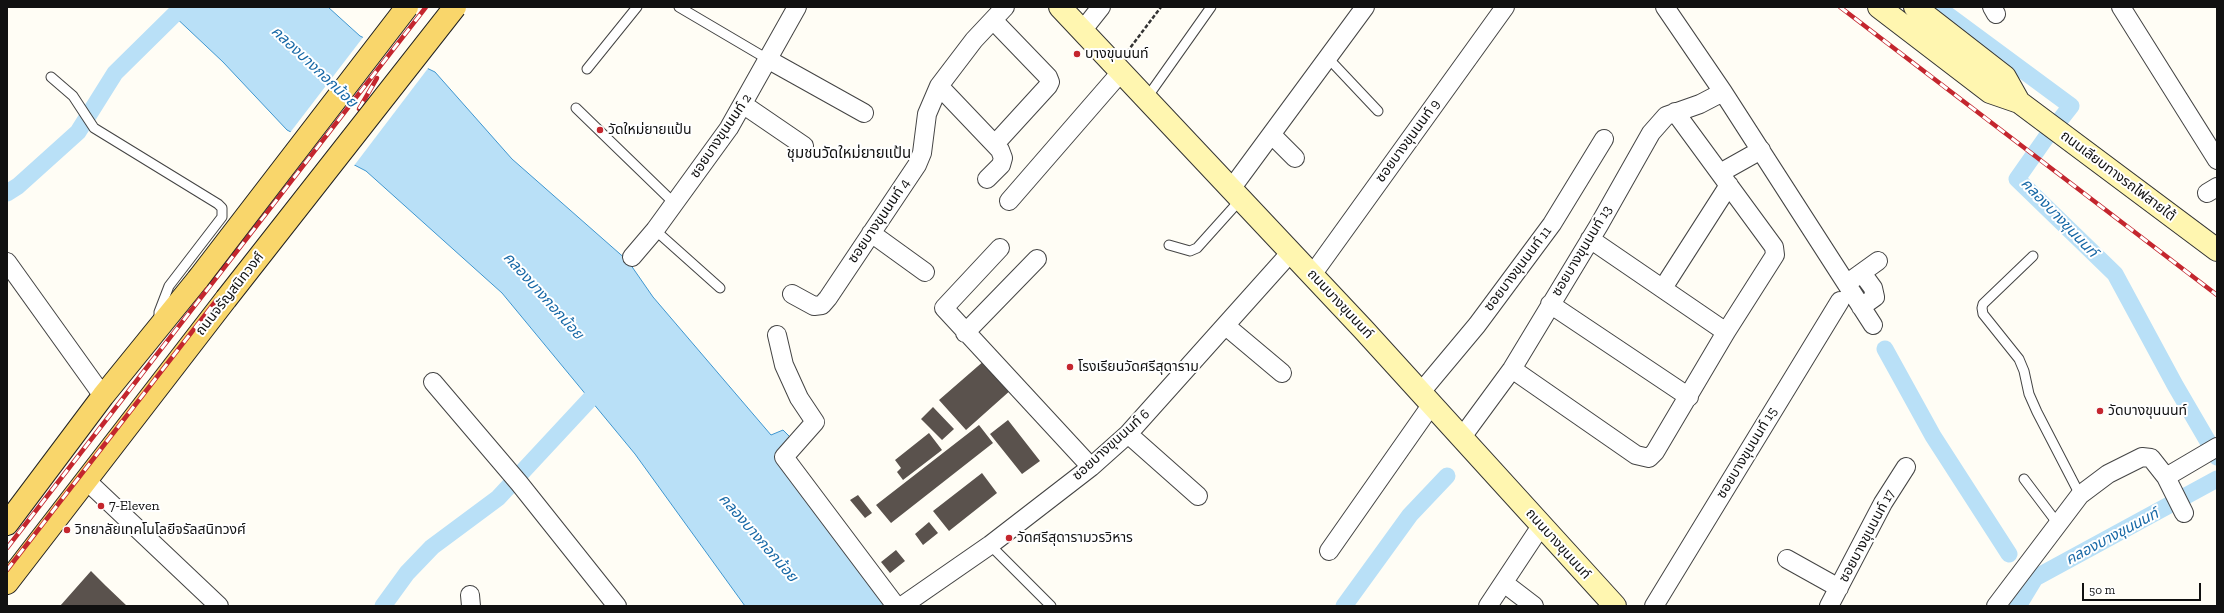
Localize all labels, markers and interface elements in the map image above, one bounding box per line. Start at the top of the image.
water label: คลองบางกอกน้อย [267,23,361,111]
place label: บางขุนนนท์ [1085,46,1149,62]
marker: บางขุนนนท์ [1072,49,1082,59]
street label: ซอยบางขุนนนท์ 2 [687,91,755,181]
street label: ซอยบางขุนนนท์ 9 [1372,96,1444,186]
place label: วัดใหม่ยายแป้น [608,122,692,138]
marker: วัดใหม่ยายแป้น [595,125,605,135]
street label: ถนนเลียบทางรถไฟสายใต้ [2057,127,2179,225]
district label: ชุมชนวัดใหม่ยายแป้น [787,145,911,163]
street label: ซอยบางขุนนนท์ 4 [845,175,913,267]
water label: คลองบางขุนนนท์ [2017,175,2101,261]
street label: ซอยบางขุนนนท์ 13 [1548,202,1616,300]
street label: ซอยบางขุนนนท์ 11 [1481,223,1555,315]
street label: ถนนจรัญสนิทวงศ์ [192,249,268,339]
water label: คลองบางกอกน้อย [499,249,587,343]
street label: ถนนบางขุนนนท์ [1303,266,1377,342]
place label: โรงเรียนวัดศรีสุดาราม [1078,359,1199,375]
marker: โรงเรียนวัดศรีสุดาราม [1065,362,1075,372]
place label: วัดบางขุนนนท์ [2108,403,2187,419]
street label: ซอยบางขุนนนท์ 15 [1713,404,1781,502]
street label: ซอยบางขุนนนท์ 6 [1069,406,1153,484]
marker: วัดบางขุนนนท์ [2095,406,2105,416]
street label: ซอยบางขุนนนท์ 17 [1835,487,1899,585]
water label: คลองบางกอกน้อย [715,490,801,586]
place label: 7-Eleven [109,498,160,514]
marker: 7-Eleven [96,501,106,511]
street label: ถนนบางขุนนนท์ [1522,505,1594,583]
water label: คลองบางขุนนนท์ [2062,505,2162,569]
place label: วิทยาลัยเทคโนโลยีจรัลสนิทวงศ์ [75,522,246,538]
marker: วิทยาลัยเทคโนโลยีจรัลสนิทวงศ์ [62,525,72,535]
place label: วัดศรีสุดารามวรวิหาร [1017,530,1133,546]
marker: วัดศรีสุดารามวรวิหาร [1004,533,1014,543]
scale bar [2084,575,2203,601]
text: 50 m [2089,583,2115,597]

